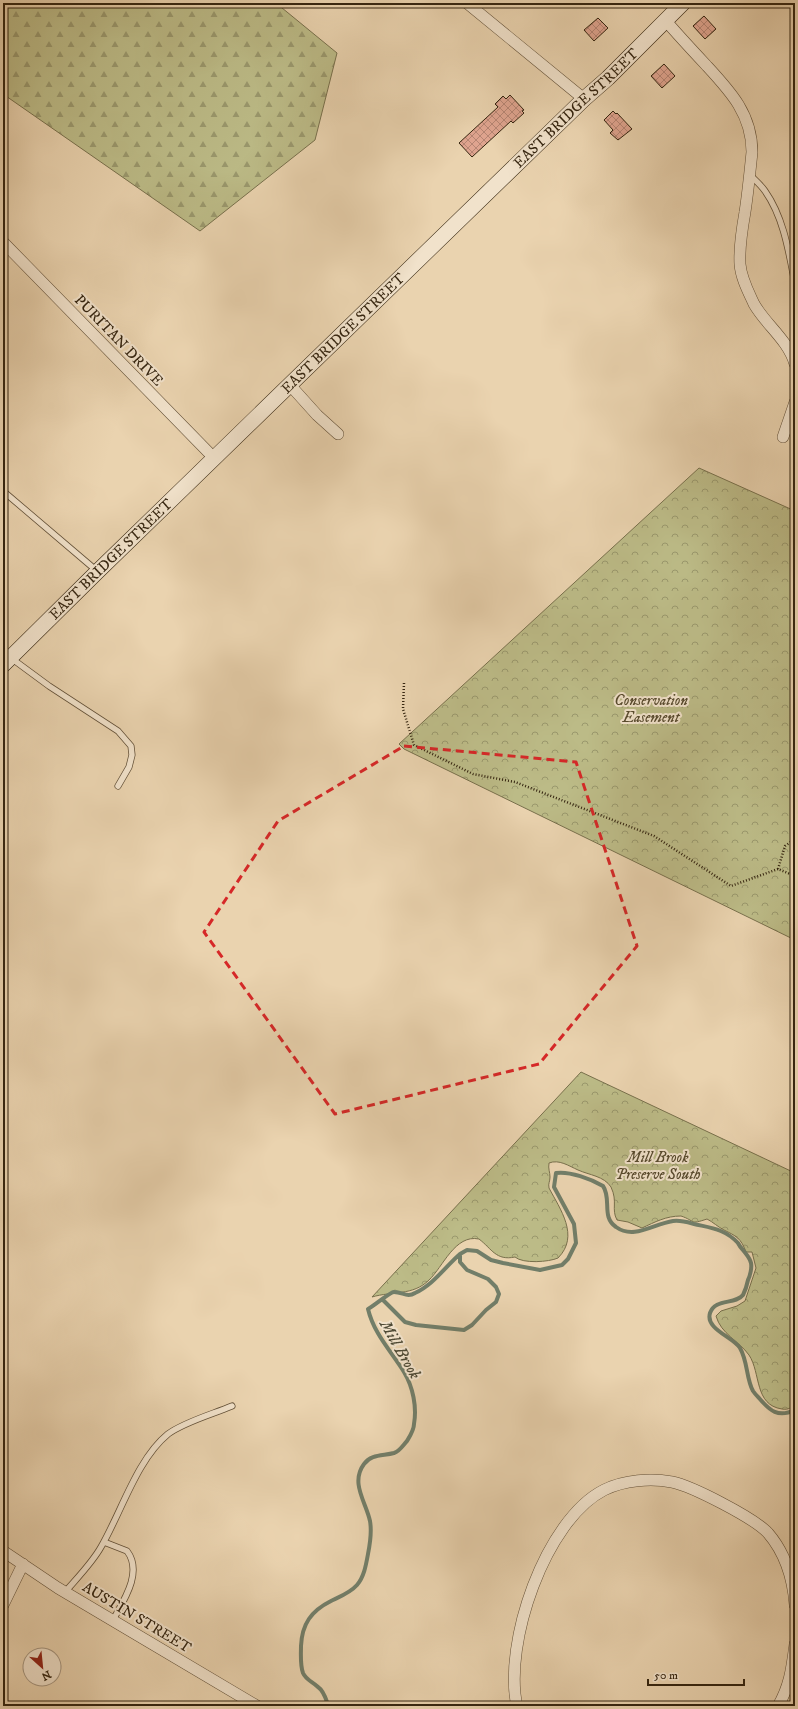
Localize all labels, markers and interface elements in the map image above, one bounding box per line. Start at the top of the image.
street label: EAST BRIDGE STREET [510,44,643,172]
street label: EAST BRIDGE STREET [277,269,410,398]
street label: PURITAN DRIVE [70,291,167,390]
street label: EAST BRIDGE STREET [45,494,177,624]
park label: Conservation Easement [614,691,688,727]
park label: Mill Brook Preserve South [615,1148,701,1184]
water label: Mill Brook [375,1315,425,1383]
street label: AUSTIN STREET [79,1577,195,1658]
north arrow [22,1647,62,1687]
scale bar [648,1661,744,1687]
text: N [39,1667,53,1683]
text: 50 m [654,1668,678,1683]

